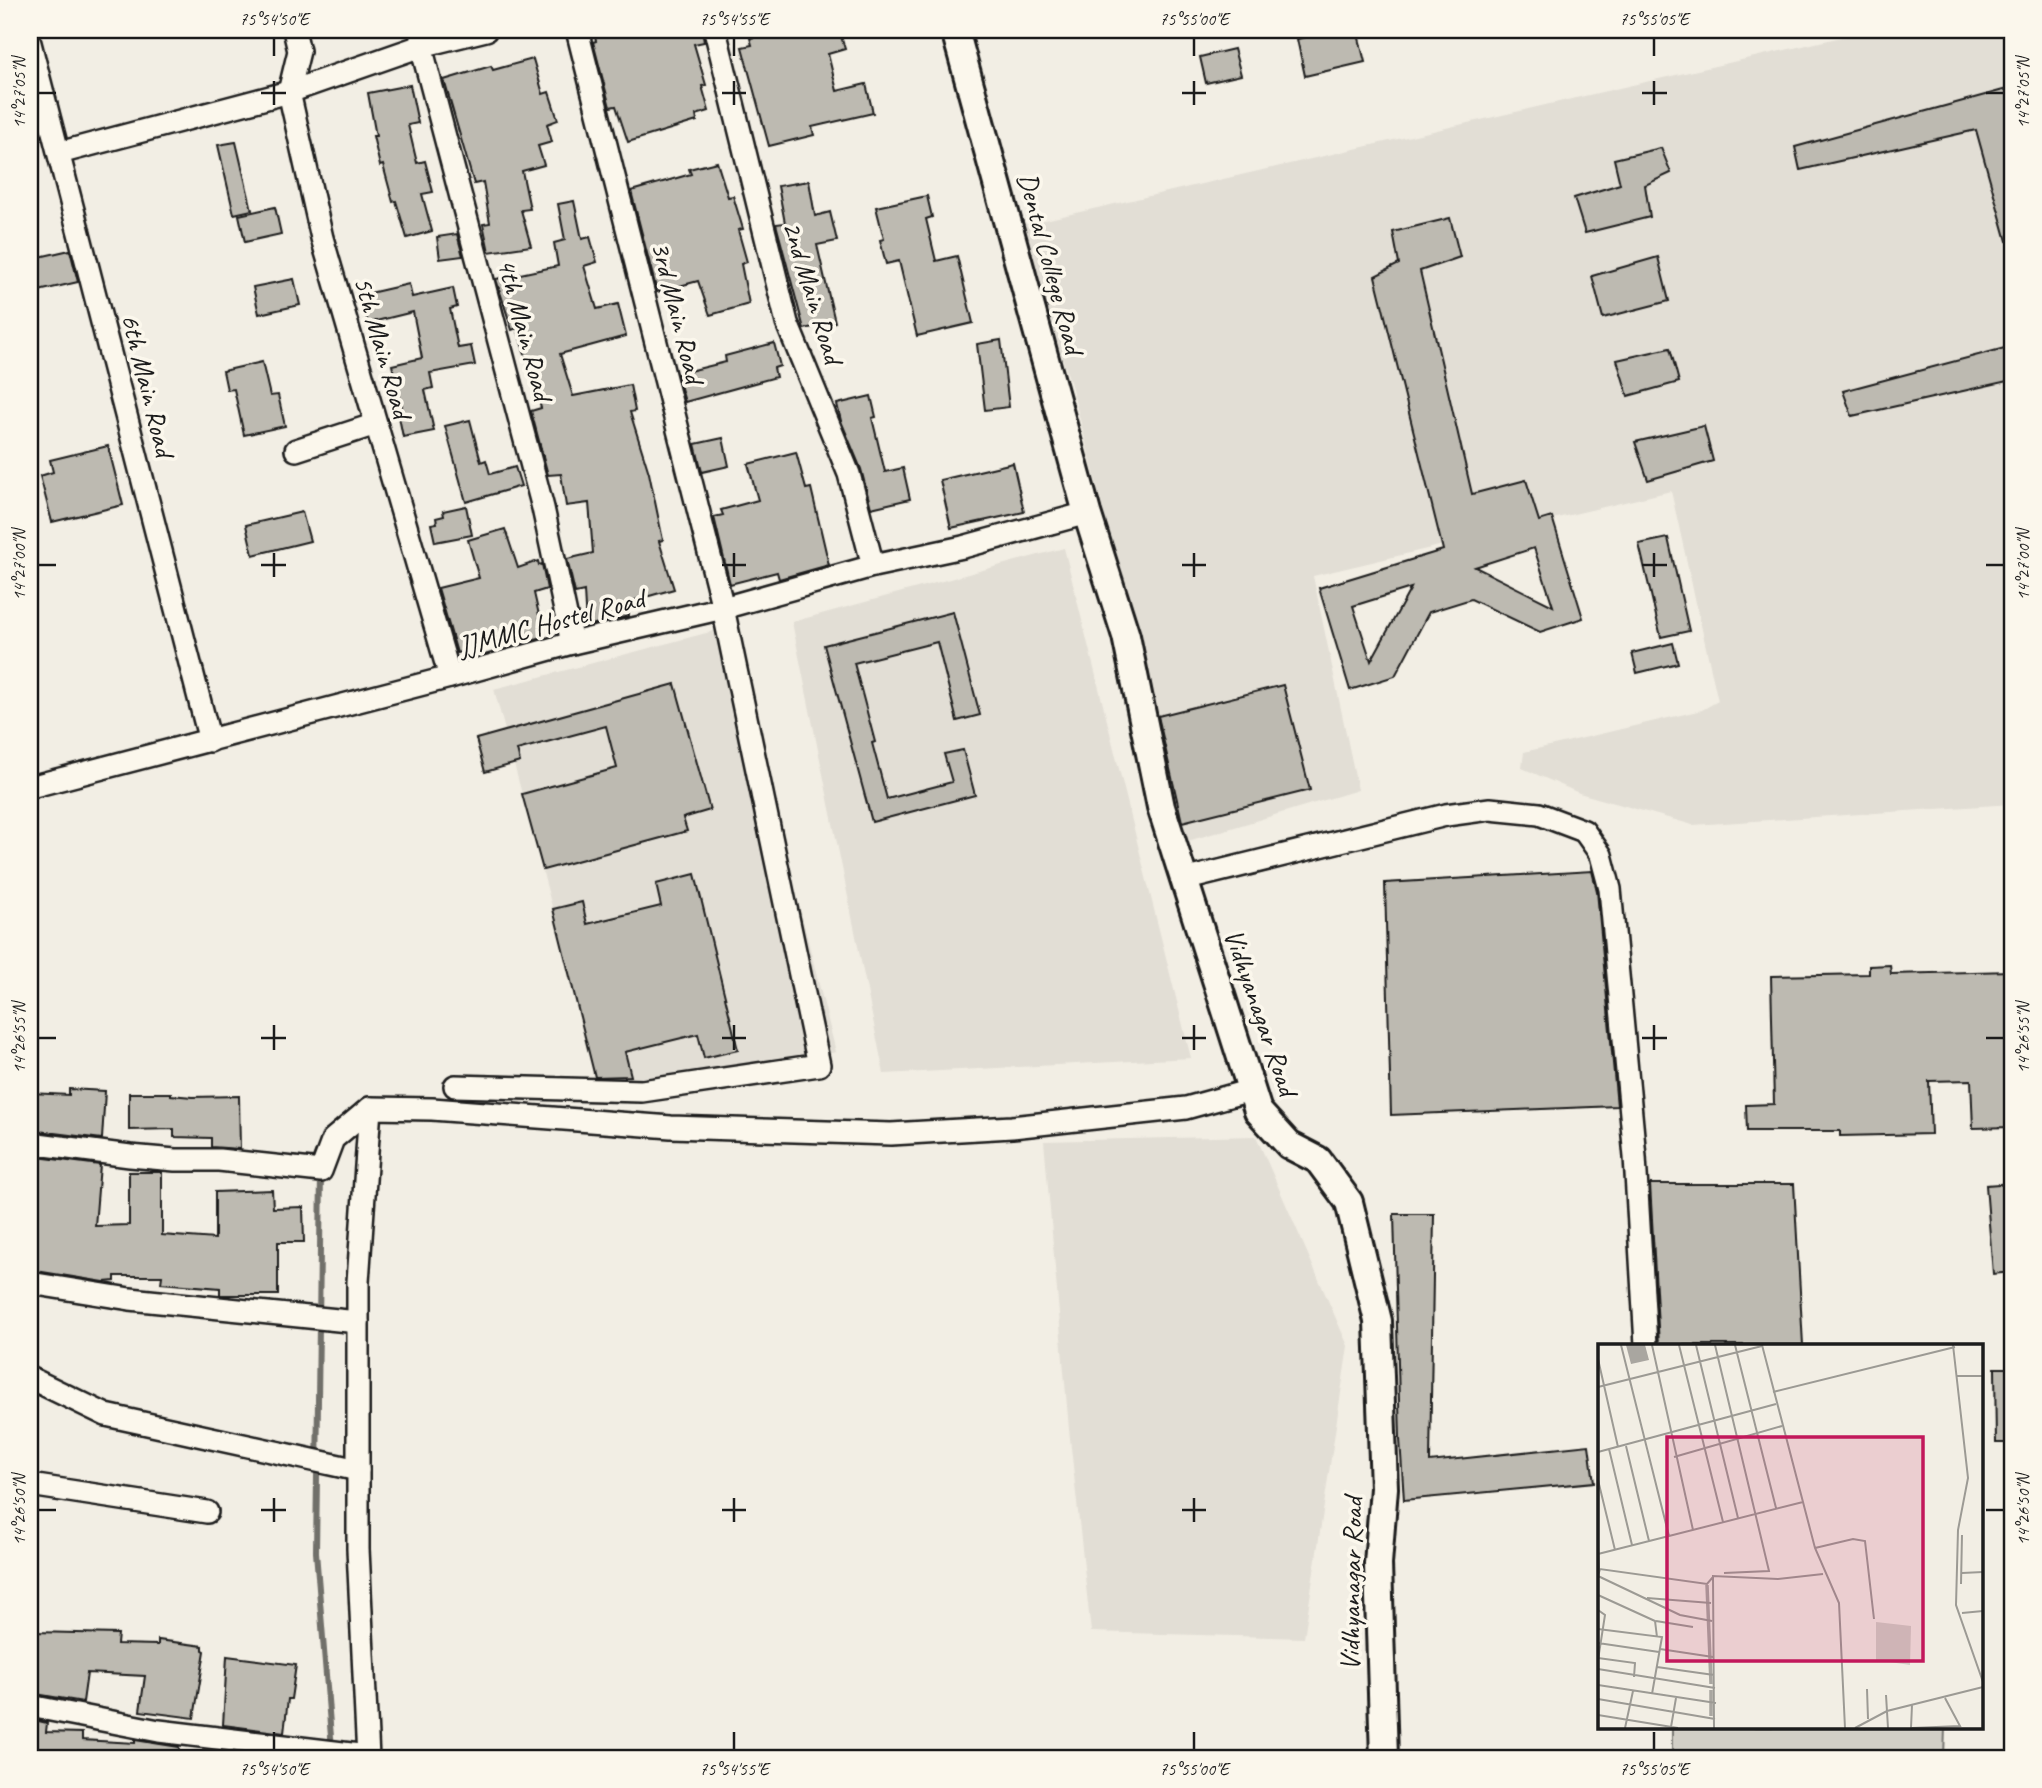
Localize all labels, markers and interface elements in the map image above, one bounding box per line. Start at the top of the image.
text: 75°54'50"E [239,8,311,30]
text: 75°54'55"E [699,8,771,30]
text: 75°55'00"E [1159,8,1231,30]
text: 75°55'05"E [1619,8,1691,30]
text: 14°27'05"N [8,54,30,128]
text: 14°27'05"N [2012,54,2034,128]
street label: Dental College Road [1010,169,1093,361]
street label: 2nd Main Road [775,217,852,371]
street label: 3rd Main Road [644,238,713,390]
street label: 4th Main Road [489,254,562,408]
street label: 5th Main Road [346,272,421,426]
street label: 6th Main Road [113,310,184,464]
text: 14°27'00"N [8,526,30,600]
text: 14°27'00"N [2012,526,2034,600]
street label: JJMMC Hostel Road [452,579,651,664]
street label: Vidhyanagar Road [1216,924,1307,1104]
text: 14°26'55"N [8,999,30,1073]
text: 14°26'55"N [2012,999,2034,1073]
inset map [1598,1344,1982,1728]
text: 14°26'50"N [8,1471,30,1545]
text: 14°26'50"N [2012,1471,2034,1545]
street label: Vidhyanagar Road [1332,1493,1370,1671]
text: 75°54'50"E [239,1758,311,1780]
text: 75°54'55"E [699,1758,771,1780]
text: 75°55'00"E [1159,1758,1231,1780]
text: 75°55'05"E [1619,1758,1691,1780]

